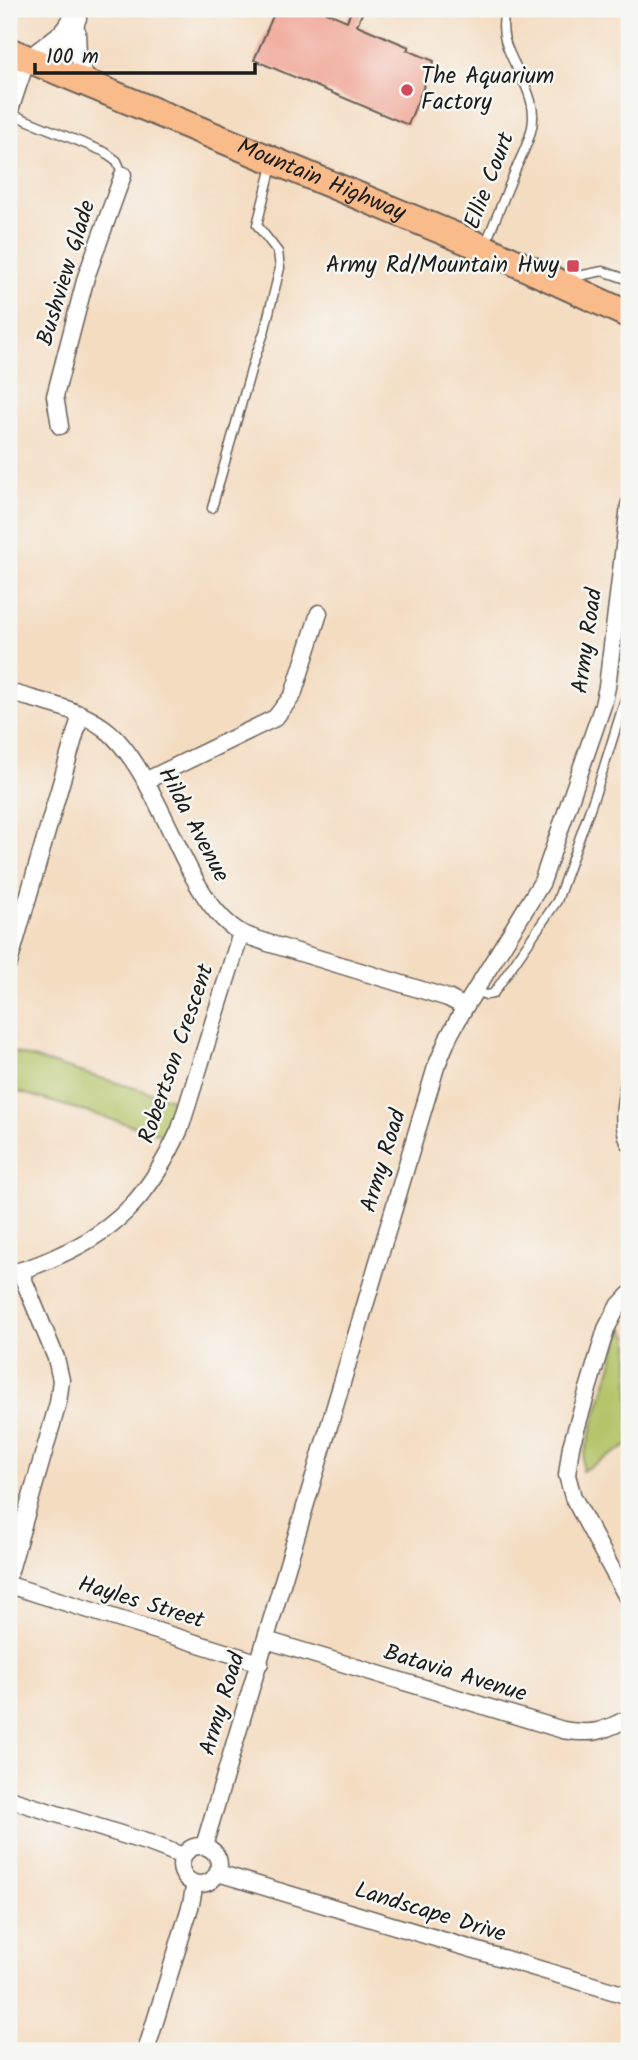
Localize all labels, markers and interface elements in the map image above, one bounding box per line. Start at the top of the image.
scale bar [35,32,256,76]
text: 100 m [46,41,99,74]
place label: The Aquarium Factory [421,59,554,121]
marker: The Aquarium Factory [399,82,415,98]
street label: Ellie Court [455,126,525,235]
street label: Mountain Highway [231,129,411,232]
street label: Bushview Glade [28,196,106,350]
place label: Army Rd/Mountain Hwy [326,248,559,284]
marker: Army Rd/Mountain Hwy [565,258,581,274]
street label: Army Road [563,585,613,696]
street label: Hilda Avenue [148,761,238,889]
street label: Robertson Crescent [129,958,225,1149]
street label: Army Road [351,1105,417,1217]
street label: Hayles Street [73,1567,210,1640]
street label: Batavia Avenue [379,1635,531,1713]
street label: Army Road [190,1648,256,1760]
street label: Landscape Drive [350,1873,510,1953]

